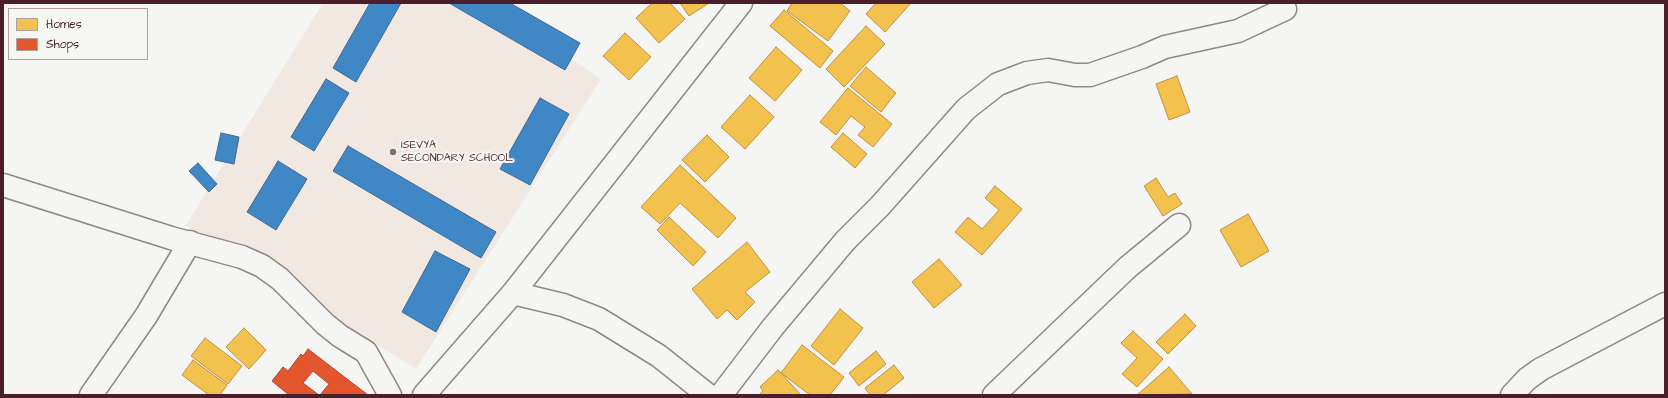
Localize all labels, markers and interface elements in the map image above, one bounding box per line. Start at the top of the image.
legend [8,8,148,60]
text: Homes [46,16,82,33]
text: Shops [46,36,79,53]
place label: ISEVYA SECONDARY SCHOOL [401,139,513,165]
marker: ISEVYA SECONDARY SCHOOL [388,147,398,157]

